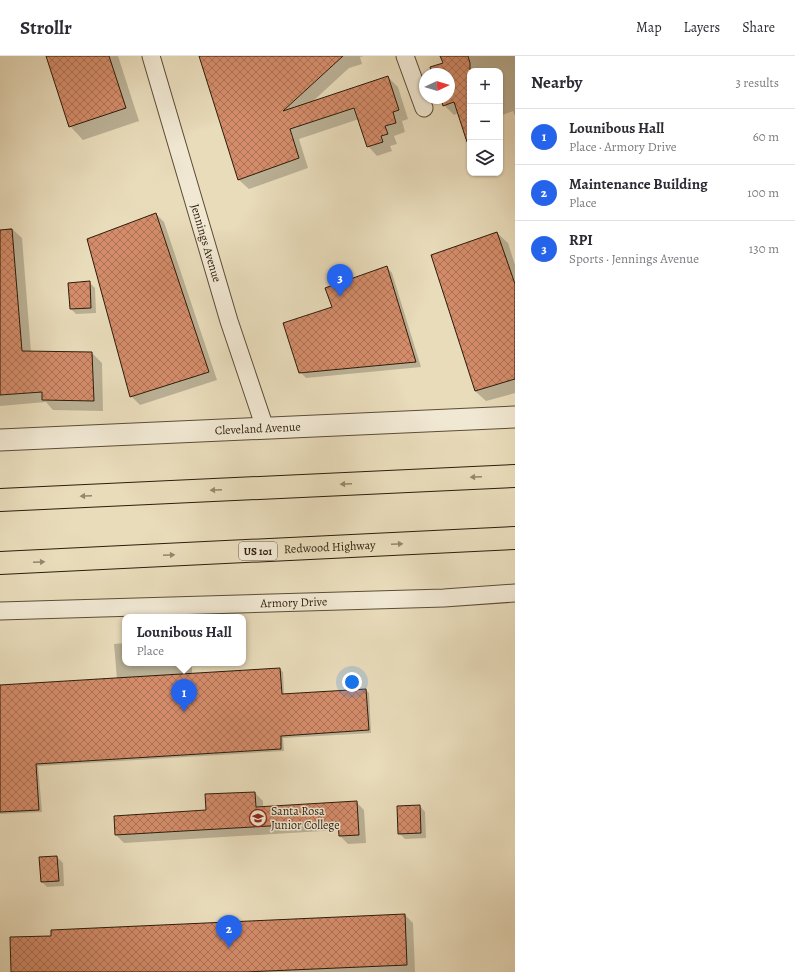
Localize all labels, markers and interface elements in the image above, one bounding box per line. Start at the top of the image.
text: Strollr [20,15,72,41]
text: Map [636,18,662,37]
text: Layers [684,18,720,37]
text: Share [742,18,775,37]
north arrow [419,68,455,104]
map controls [467,68,503,176]
button: + [467,68,503,104]
text: Nearby [531,71,582,94]
text: 3 results [735,74,779,91]
button: − [467,104,503,140]
text: Lounibous Hall [569,118,664,138]
text: 1 [542,128,546,145]
text: 60 m [753,128,779,145]
text: Place · Armory Drive [569,138,677,155]
button: layers [467,140,503,176]
text: Maintenance Building [569,174,708,194]
text: 2 [541,184,547,201]
text: 100 m [747,184,779,201]
text: Place [569,194,597,211]
street label: Jennings Avenue [187,202,225,284]
text: RPI [569,230,593,250]
text: 3 [541,240,547,257]
text: 130 m [749,240,779,257]
text: Sports · Jennings Avenue [569,250,699,267]
pin: 3 [327,264,353,297]
street label: Cleveland Avenue [214,419,301,438]
one-way arrow [470,474,482,481]
one-way arrow [340,480,352,487]
one-way arrow [210,486,222,493]
one-way arrow [80,492,92,499]
street label: Redwood Highway [284,537,376,557]
one-way arrow [391,541,404,547]
road number: US 101 [239,542,277,560]
one-way arrow [163,552,175,559]
one-way arrow [33,558,45,565]
street label: Armory Drive [259,593,328,611]
popup [122,614,246,666]
text: Lounibous Hall [136,622,232,642]
text: Place [136,642,164,659]
your location [342,672,362,692]
pin: 1 [171,679,197,712]
place label: Santa Rosa Junior College [271,803,340,833]
school or university icon: Santa Rosa Junior College [248,808,268,828]
pin: 2 [216,915,242,948]

